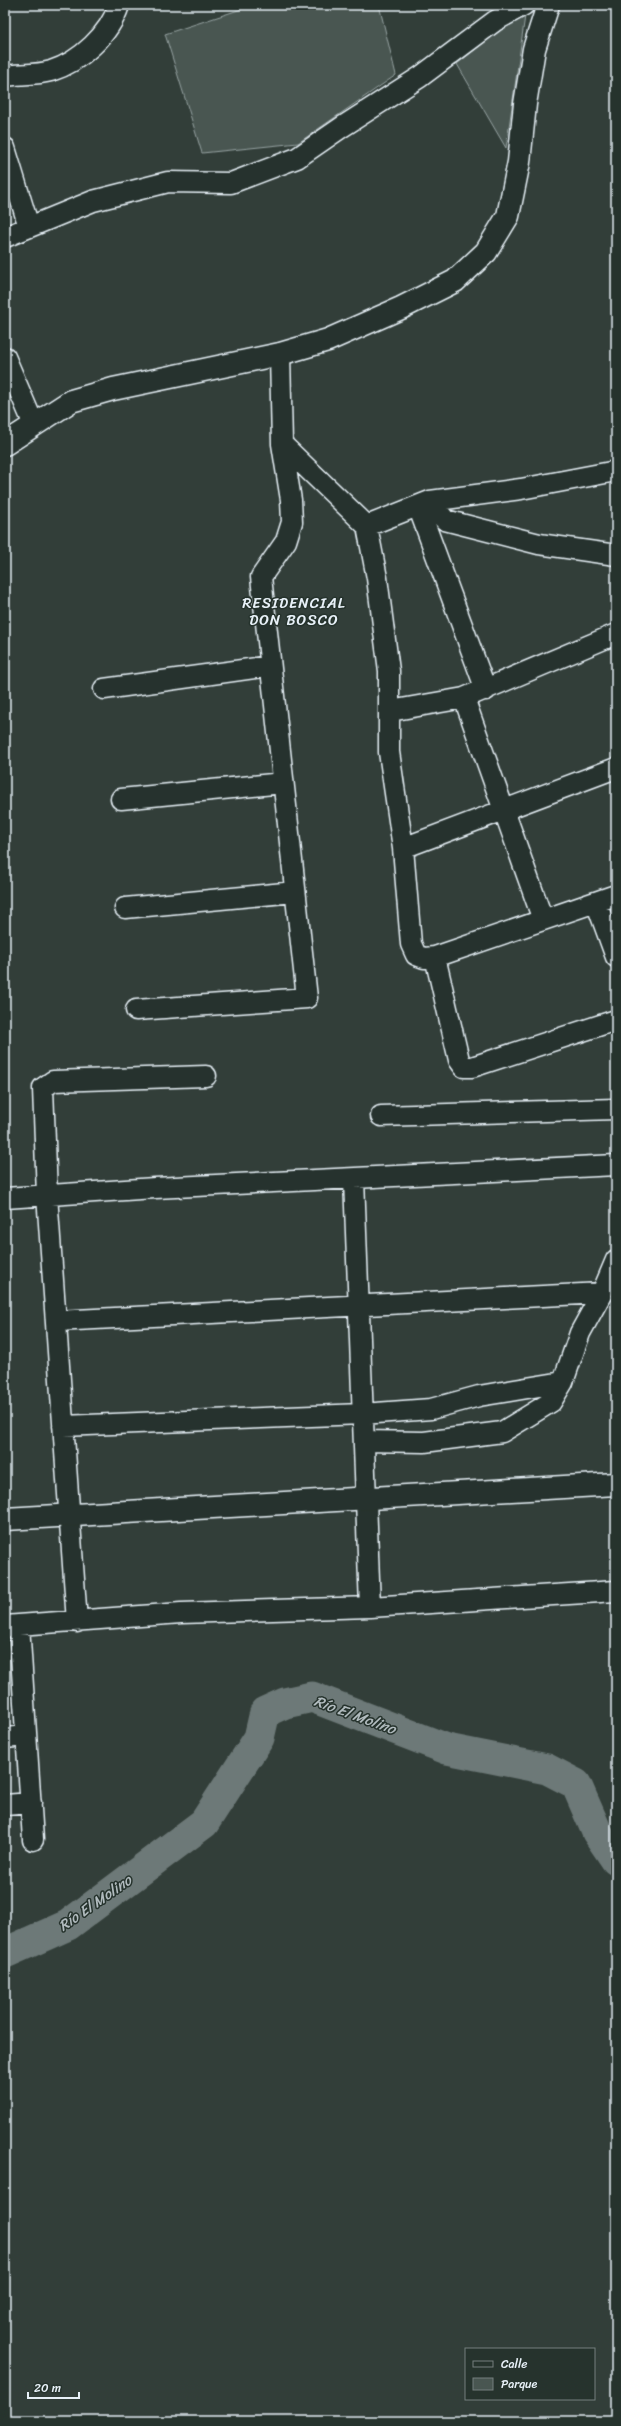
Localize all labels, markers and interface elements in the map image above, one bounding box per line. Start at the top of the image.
district label: RESIDENCIAL DON BOSCO [242,590,346,633]
water label: Río El Molino [310,1688,401,1742]
water label: Río El Molino [53,1867,139,1938]
legend [465,2348,595,2400]
text: Calle [501,2353,528,2375]
text: Parque [501,2373,538,2395]
scale bar [28,2374,79,2400]
text: 20 m [34,2377,61,2399]

